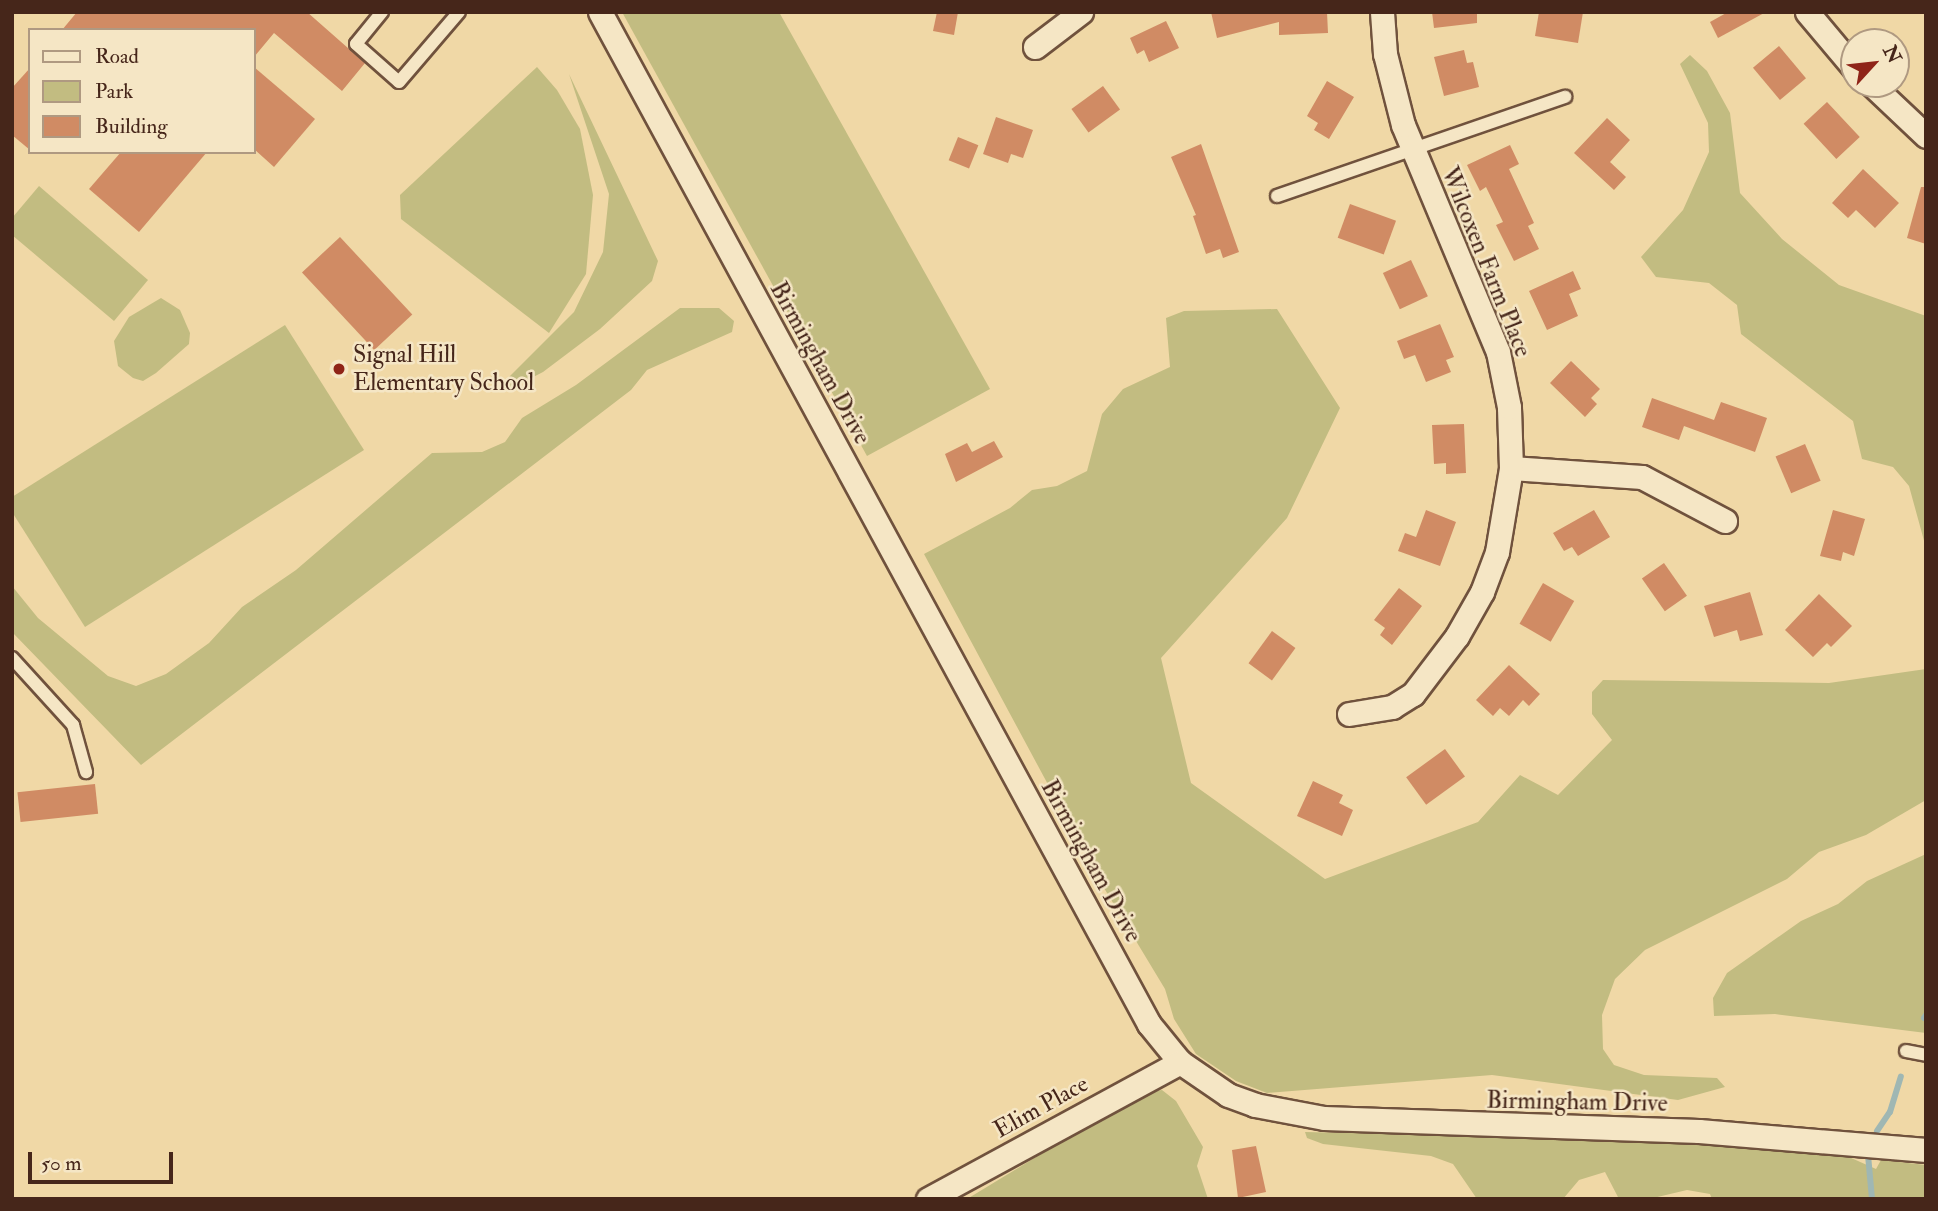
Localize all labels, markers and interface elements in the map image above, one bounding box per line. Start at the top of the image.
legend [28,28,256,154]
north arrow [1840,28,1910,98]
text: N [1877,41,1906,67]
text: Road [95,43,139,70]
text: Park [95,78,133,105]
text: Building [95,113,168,140]
street label: Wilcoxen Farm Place [1435,163,1537,361]
street label: Birmingham Drive [763,277,877,449]
place label: Signal Hill Elementary School [353,341,534,397]
marker: Signal Hill Elementary School [331,361,347,377]
street label: Birmingham Drive [1034,775,1148,947]
street label: Elim Place [989,1069,1093,1145]
street label: Birmingham Drive [1486,1086,1668,1118]
scale bar [32,1138,177,1182]
text: 50 m [41,1150,82,1177]

